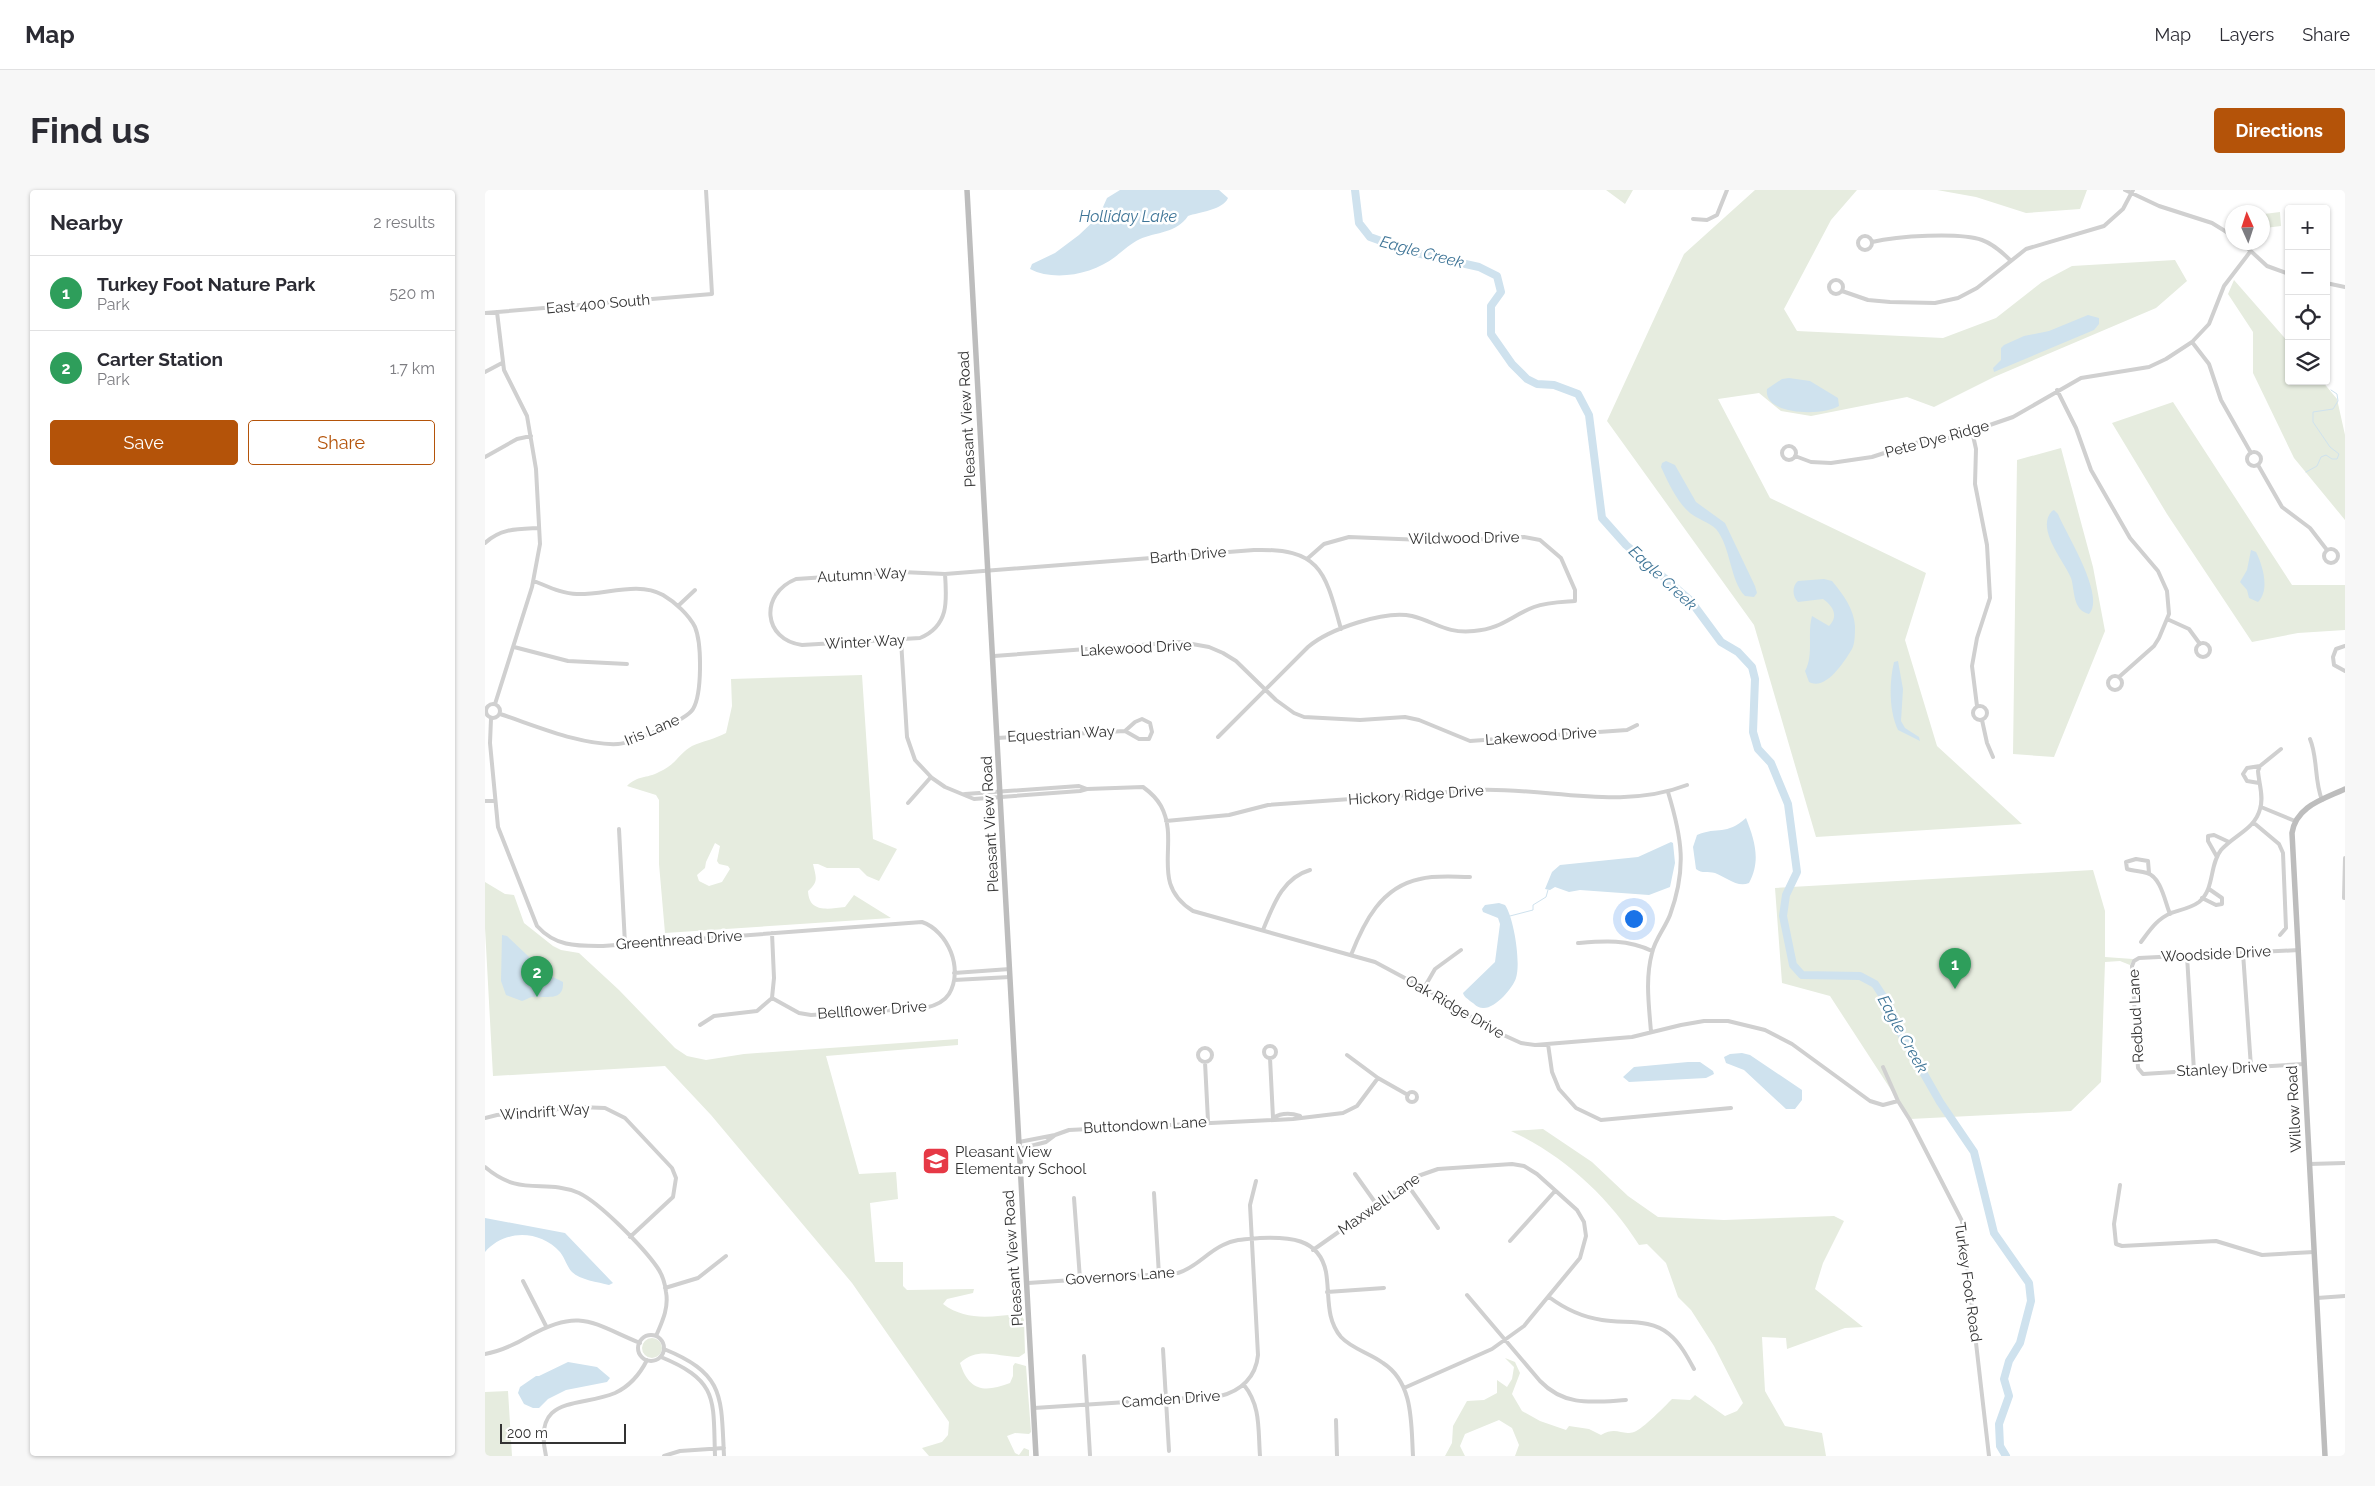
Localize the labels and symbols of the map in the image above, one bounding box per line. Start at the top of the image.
north arrow [2225,205,2270,250]
water label: Holliday Lake [1079,207,1177,226]
water label: Eagle Creek [1378,232,1467,272]
street label: East 400 South [545,290,651,318]
street label: Pleasant View Road [954,350,980,488]
street label: Pete Dye Ridge [1883,416,1991,462]
street label: Wildwood Drive [1408,528,1520,548]
water label: Eagle Creek [1625,542,1701,615]
street label: Barth Drive [1149,543,1227,567]
street label: Autumn Way [817,564,907,586]
street label: Winter Way [824,631,906,653]
street label: Lakewood Drive [1080,636,1192,660]
street label: Iris Lane [622,710,682,750]
street label: Equestrian Way [1007,722,1115,746]
street label: Lakewood Drive [1485,723,1598,749]
street label: Pleasant View Road [977,755,1003,893]
street label: Hickory Ridge Drive [1348,781,1485,809]
your location [1621,906,1647,932]
street label: Greenthread Drive [615,927,743,953]
street label: Woodside Drive [2161,942,2272,966]
pin: 1 [1939,948,1971,989]
pin: 2 [521,956,553,997]
street label: Redbud Lane [2125,969,2147,1063]
street label: Oak Ridge Drive [1402,971,1508,1043]
water label: Eagle Creek [1874,992,1932,1077]
street label: Bellflower Drive [817,997,927,1023]
street label: Stanley Drive [2176,1058,2268,1080]
street label: Willow Road [2283,1065,2305,1153]
street label: Windrift Way [500,1100,590,1124]
street label: Buttondown Lane [1083,1113,1207,1137]
place label: Pleasant View Elementary School [955,1143,1087,1178]
school or university icon: Pleasant View Elementary School [921,1146,951,1176]
street label: Maxwell Lane [1335,1169,1423,1239]
street label: Pleasant View Road [999,1189,1027,1327]
street label: Turkey Foot Road [1951,1221,1985,1343]
street label: Governors Lane [1065,1263,1176,1289]
street label: Camden Drive [1121,1387,1221,1411]
scale bar [500,1421,626,1444]

